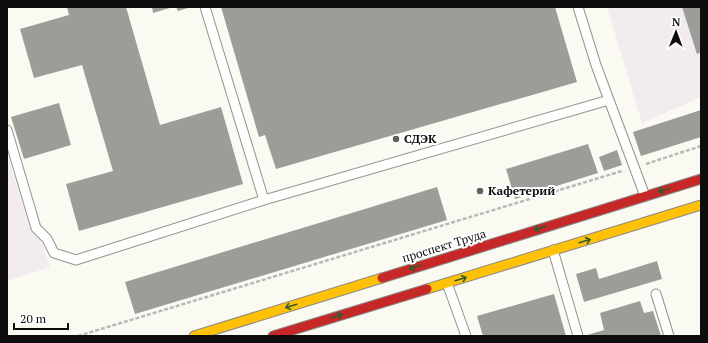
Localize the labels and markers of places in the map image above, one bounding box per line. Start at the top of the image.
place label: СДЭК [404,131,437,146]
marker: СДЭК [391,134,401,144]
place label: Кафетерий [488,183,555,198]
marker: Кафетерий [475,186,485,196]

